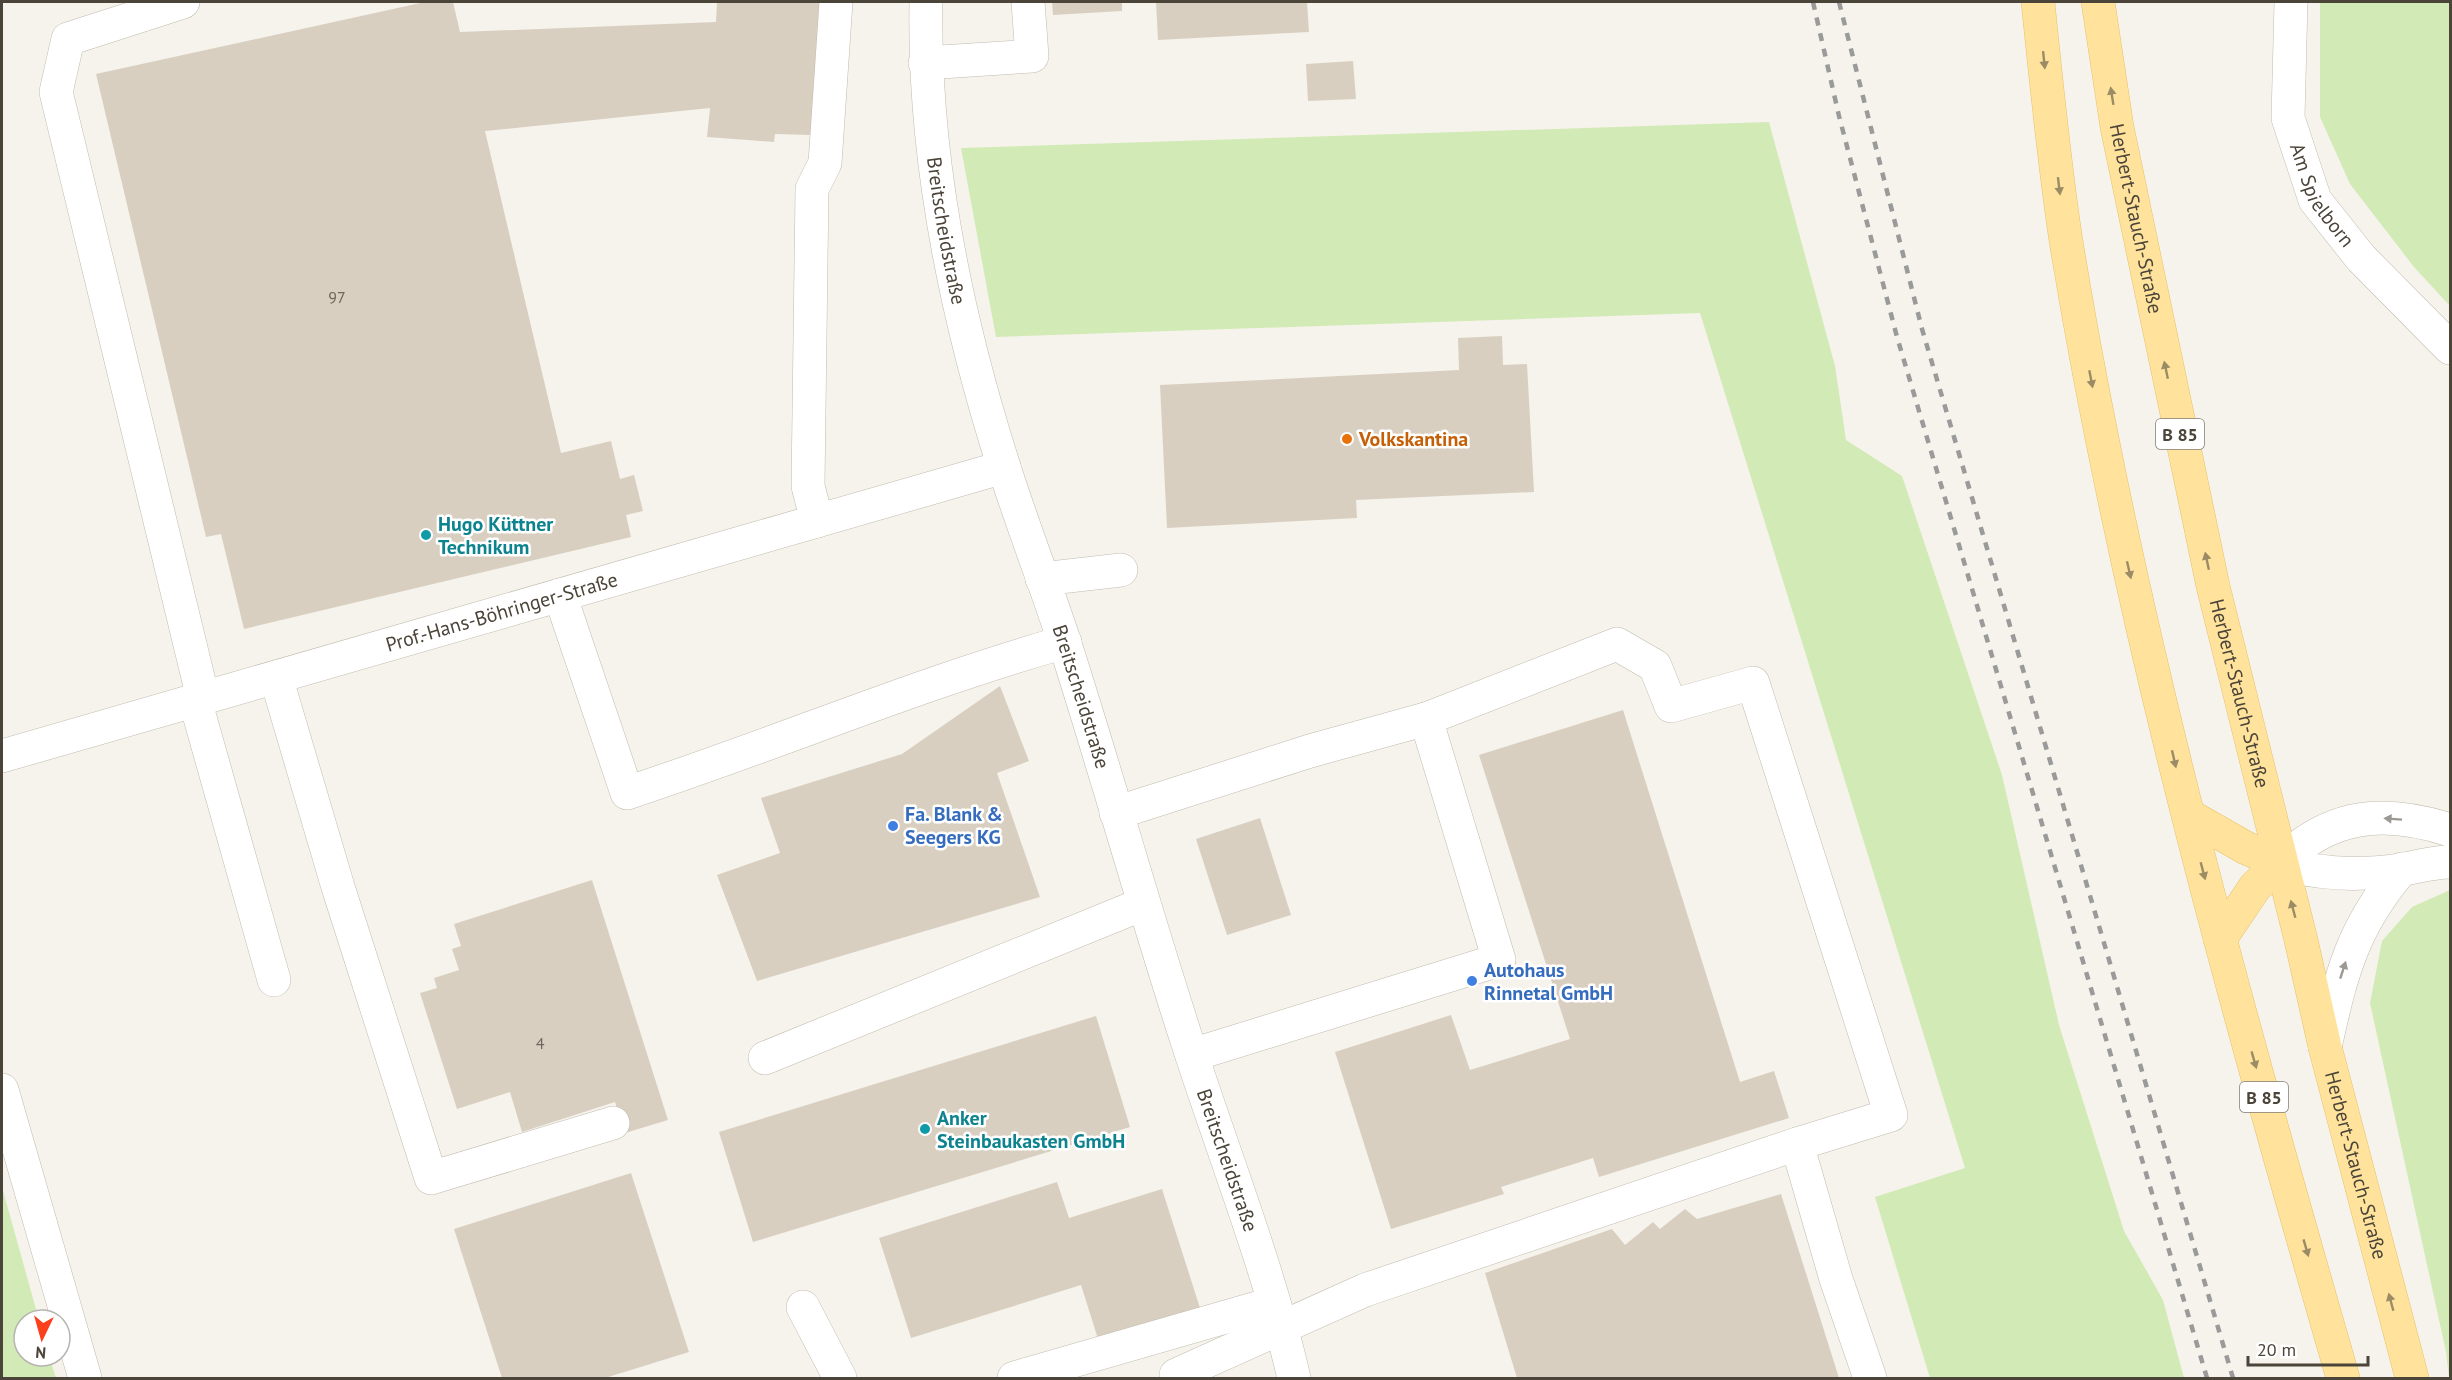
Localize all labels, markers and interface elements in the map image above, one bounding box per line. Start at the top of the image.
one-way arrow [2039,50,2049,69]
one-way arrow [2108,87,2117,106]
street label: Herbert-Stauch-Straße [2104,121,2169,316]
street label: Am Spielborn [2284,140,2360,252]
street label: Breitscheidstraße [921,155,972,307]
one-way arrow [2054,177,2064,196]
house number: 97 [328,287,346,307]
one-way arrow [2161,361,2171,379]
one-way arrow [2086,369,2096,388]
road number: B 85 [2156,419,2204,449]
place label: Volkskantina [1358,426,1468,452]
marker: Volkskantina [1340,432,1354,446]
place label: Hugo Küttner Technikum [438,511,553,560]
marker: Hugo Küttner Technikum [419,528,433,542]
one-way arrow [2202,551,2212,570]
one-way arrow [2125,561,2134,580]
street label: Prof.-Hans-Böhringer-Straße [383,566,621,658]
street label: Herbert-Stauch-Straße [2204,596,2276,790]
street label: Breitscheidstraße [1047,621,1116,772]
one-way arrow [2170,750,2180,769]
place label: Fa. Blank & Seegers KG [905,801,1003,850]
one-way arrow [2384,815,2403,824]
marker: Fa. Blank & Seegers KG [886,819,900,833]
one-way arrow [2198,862,2208,881]
one-way arrow [2287,900,2297,918]
place label: Autohaus Rinnetal GmbH [1484,957,1613,1006]
one-way arrow [2339,961,2349,979]
marker: Autohaus Rinnetal GmbH [1465,974,1479,988]
house number: 4 [536,1033,545,1053]
one-way arrow [2249,1051,2259,1069]
street label: Herbert-Stauch-Straße [2319,1068,2393,1262]
road number: B 85 [2240,1082,2288,1112]
street label: Breitscheidstraße [1191,1085,1264,1235]
place label: Anker Steinbaukasten GmbH [937,1105,1125,1154]
marker: Anker Steinbaukasten GmbH [918,1122,932,1136]
one-way arrow [2302,1239,2311,1257]
one-way arrow [2386,1293,2395,1311]
north arrow [12,1308,72,1368]
scale bar [2248,1329,2368,1367]
text: 20 m [2257,1338,2296,1361]
text: N [35,1343,47,1363]

